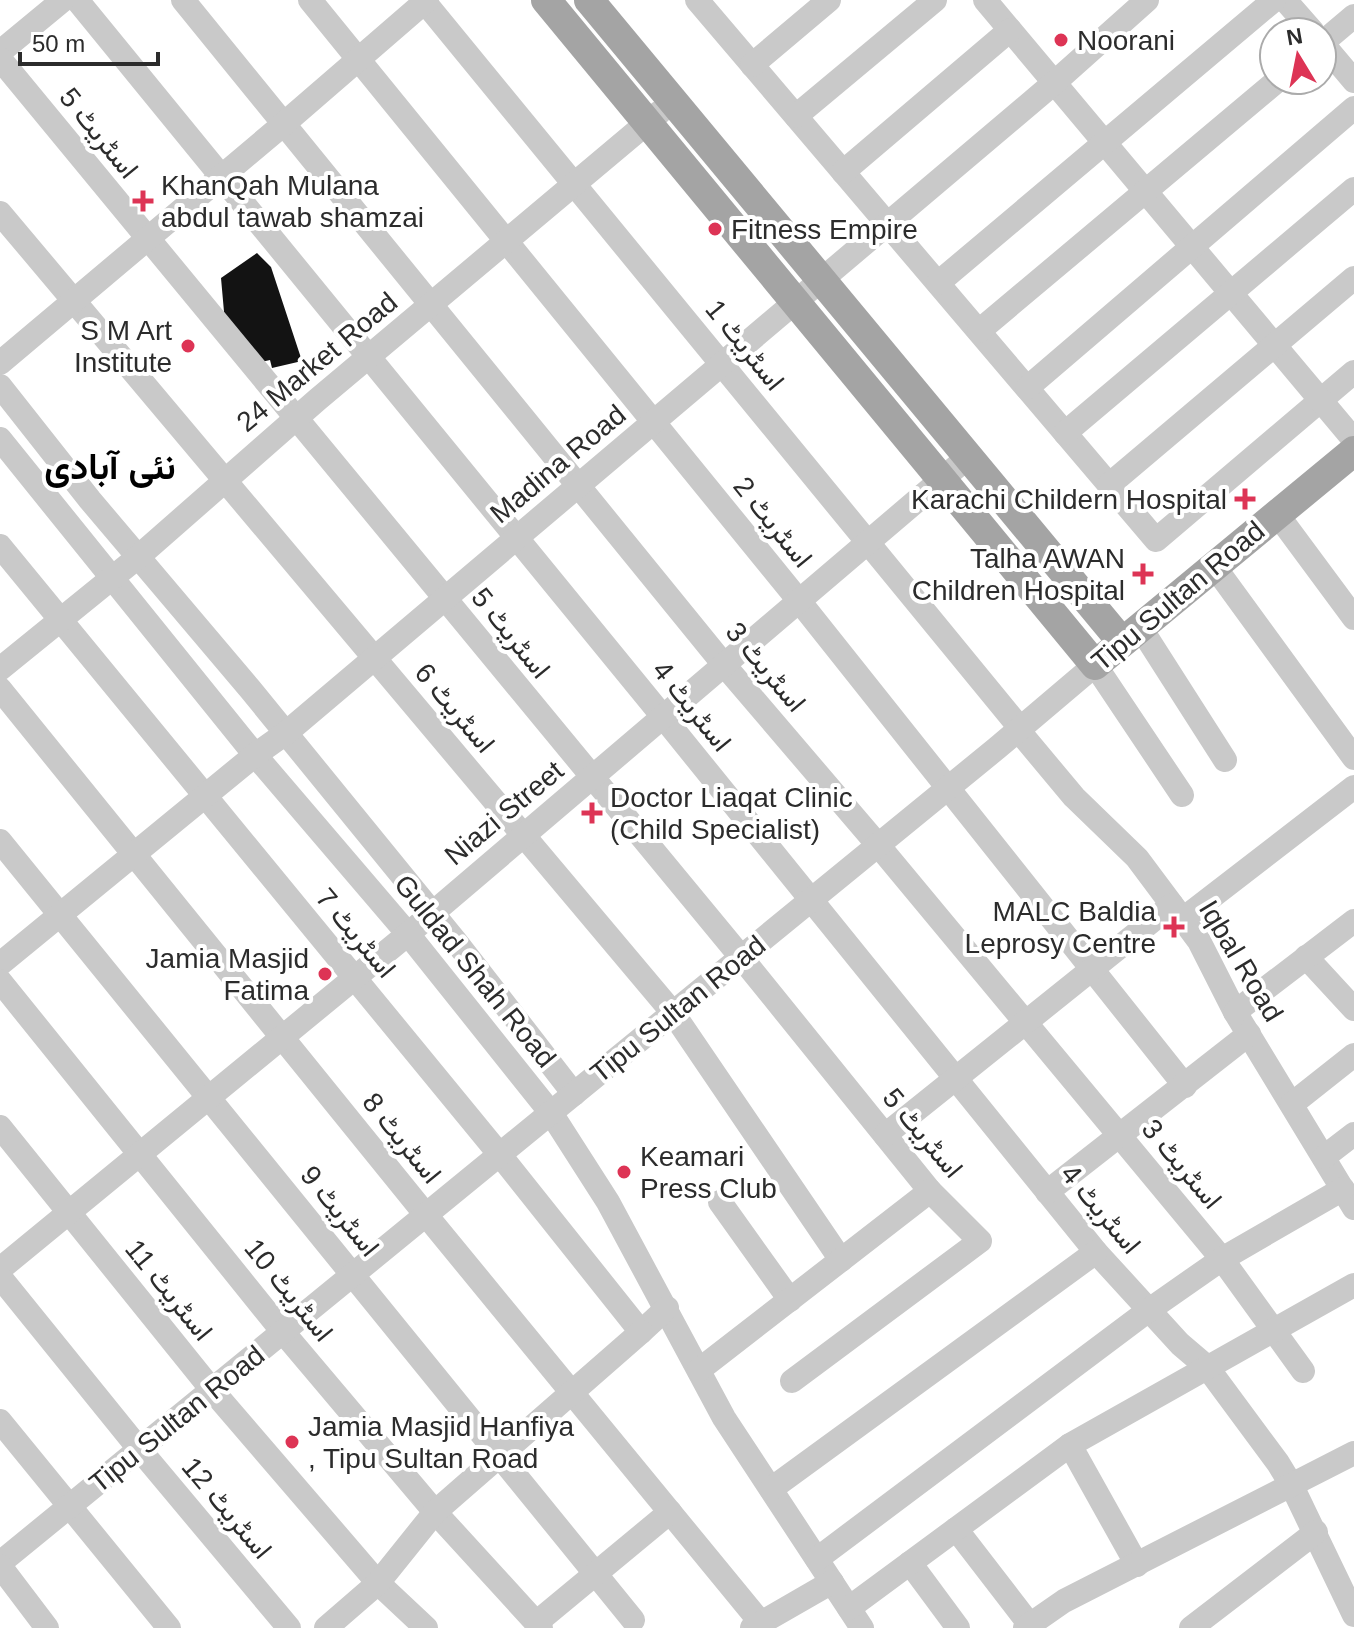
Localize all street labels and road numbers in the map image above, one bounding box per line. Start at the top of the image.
street label: اسٹریٹ 5 [52,82,145,186]
street label: 24 Market Road [231,286,403,438]
street label: اسٹریٹ 1 [698,294,791,398]
street label: Madina Road [484,399,632,529]
street label: اسٹریٹ 2 [726,471,819,575]
street label: Tipu Sultan Road [1086,515,1270,677]
street label: اسٹریٹ 5 [464,582,557,686]
street label: اسٹریٹ 3 [718,616,812,719]
street label: اسٹریٹ 4 [645,655,738,759]
street label: اسٹریٹ 6 [407,657,501,760]
street label: Niazi Street [439,754,570,871]
street label: Guldad Shah Road [388,869,562,1073]
street label: اسٹریٹ 7 [308,882,402,985]
street label: Iqbal Road [1193,895,1289,1027]
street label: Tipu Sultan Road [585,929,771,1089]
street label: اسٹریٹ 5 [875,1082,969,1185]
street label: اسٹریٹ 8 [355,1087,448,1191]
street label: اسٹریٹ 3 [1134,1113,1228,1216]
street label: اسٹریٹ 4 [1053,1158,1147,1261]
street label: اسٹریٹ 9 [293,1160,386,1264]
street label: اسٹریٹ 11 [118,1233,219,1348]
street label: اسٹریٹ 10 [237,1233,340,1349]
street label: Tipu Sultan Road [84,1339,270,1499]
street label: اسٹریٹ 12 [174,1451,278,1566]

